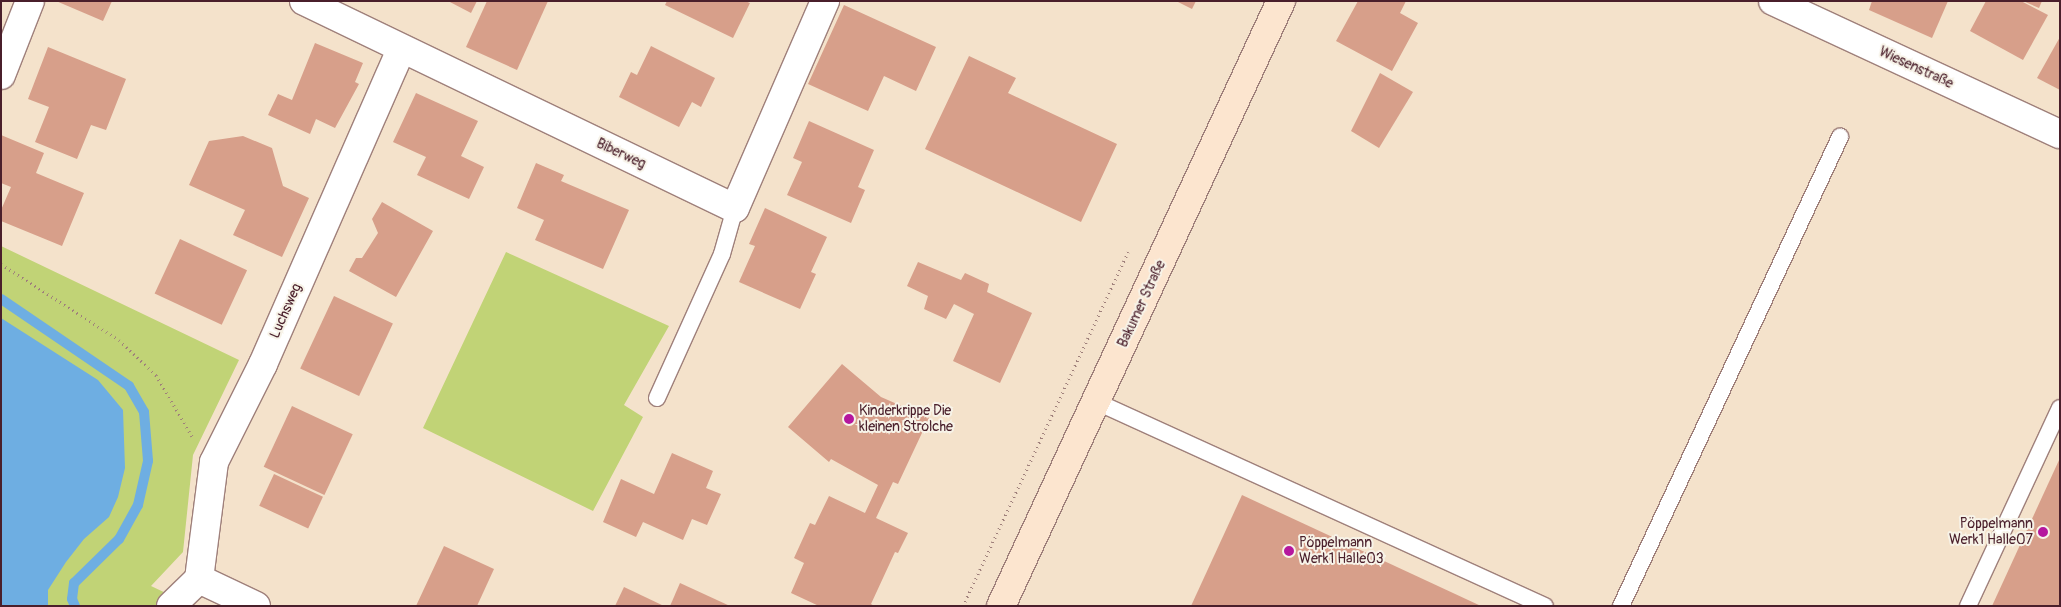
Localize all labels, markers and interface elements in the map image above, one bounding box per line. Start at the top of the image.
street label: Wiesenstraße [1876,44,1956,92]
street label: Biberweg [594,135,648,173]
street label: Bakumer Straße [1115,258,1169,350]
street label: Luchsweg [266,281,306,341]
place label: Kinderkrippe Die kleinen Strolche [859,403,953,436]
marker: Kinderkrippe Die kleinen Strolche [843,413,855,425]
place label: Pöppelmann Werk1 Halle07 [1949,516,2033,548]
marker: Pöppelmann Werk1 Halle07 [2037,526,2049,538]
place label: Pöppelmann Werk1 Halle03 [1299,535,1384,568]
marker: Pöppelmann Werk1 Halle03 [1283,545,1295,557]

